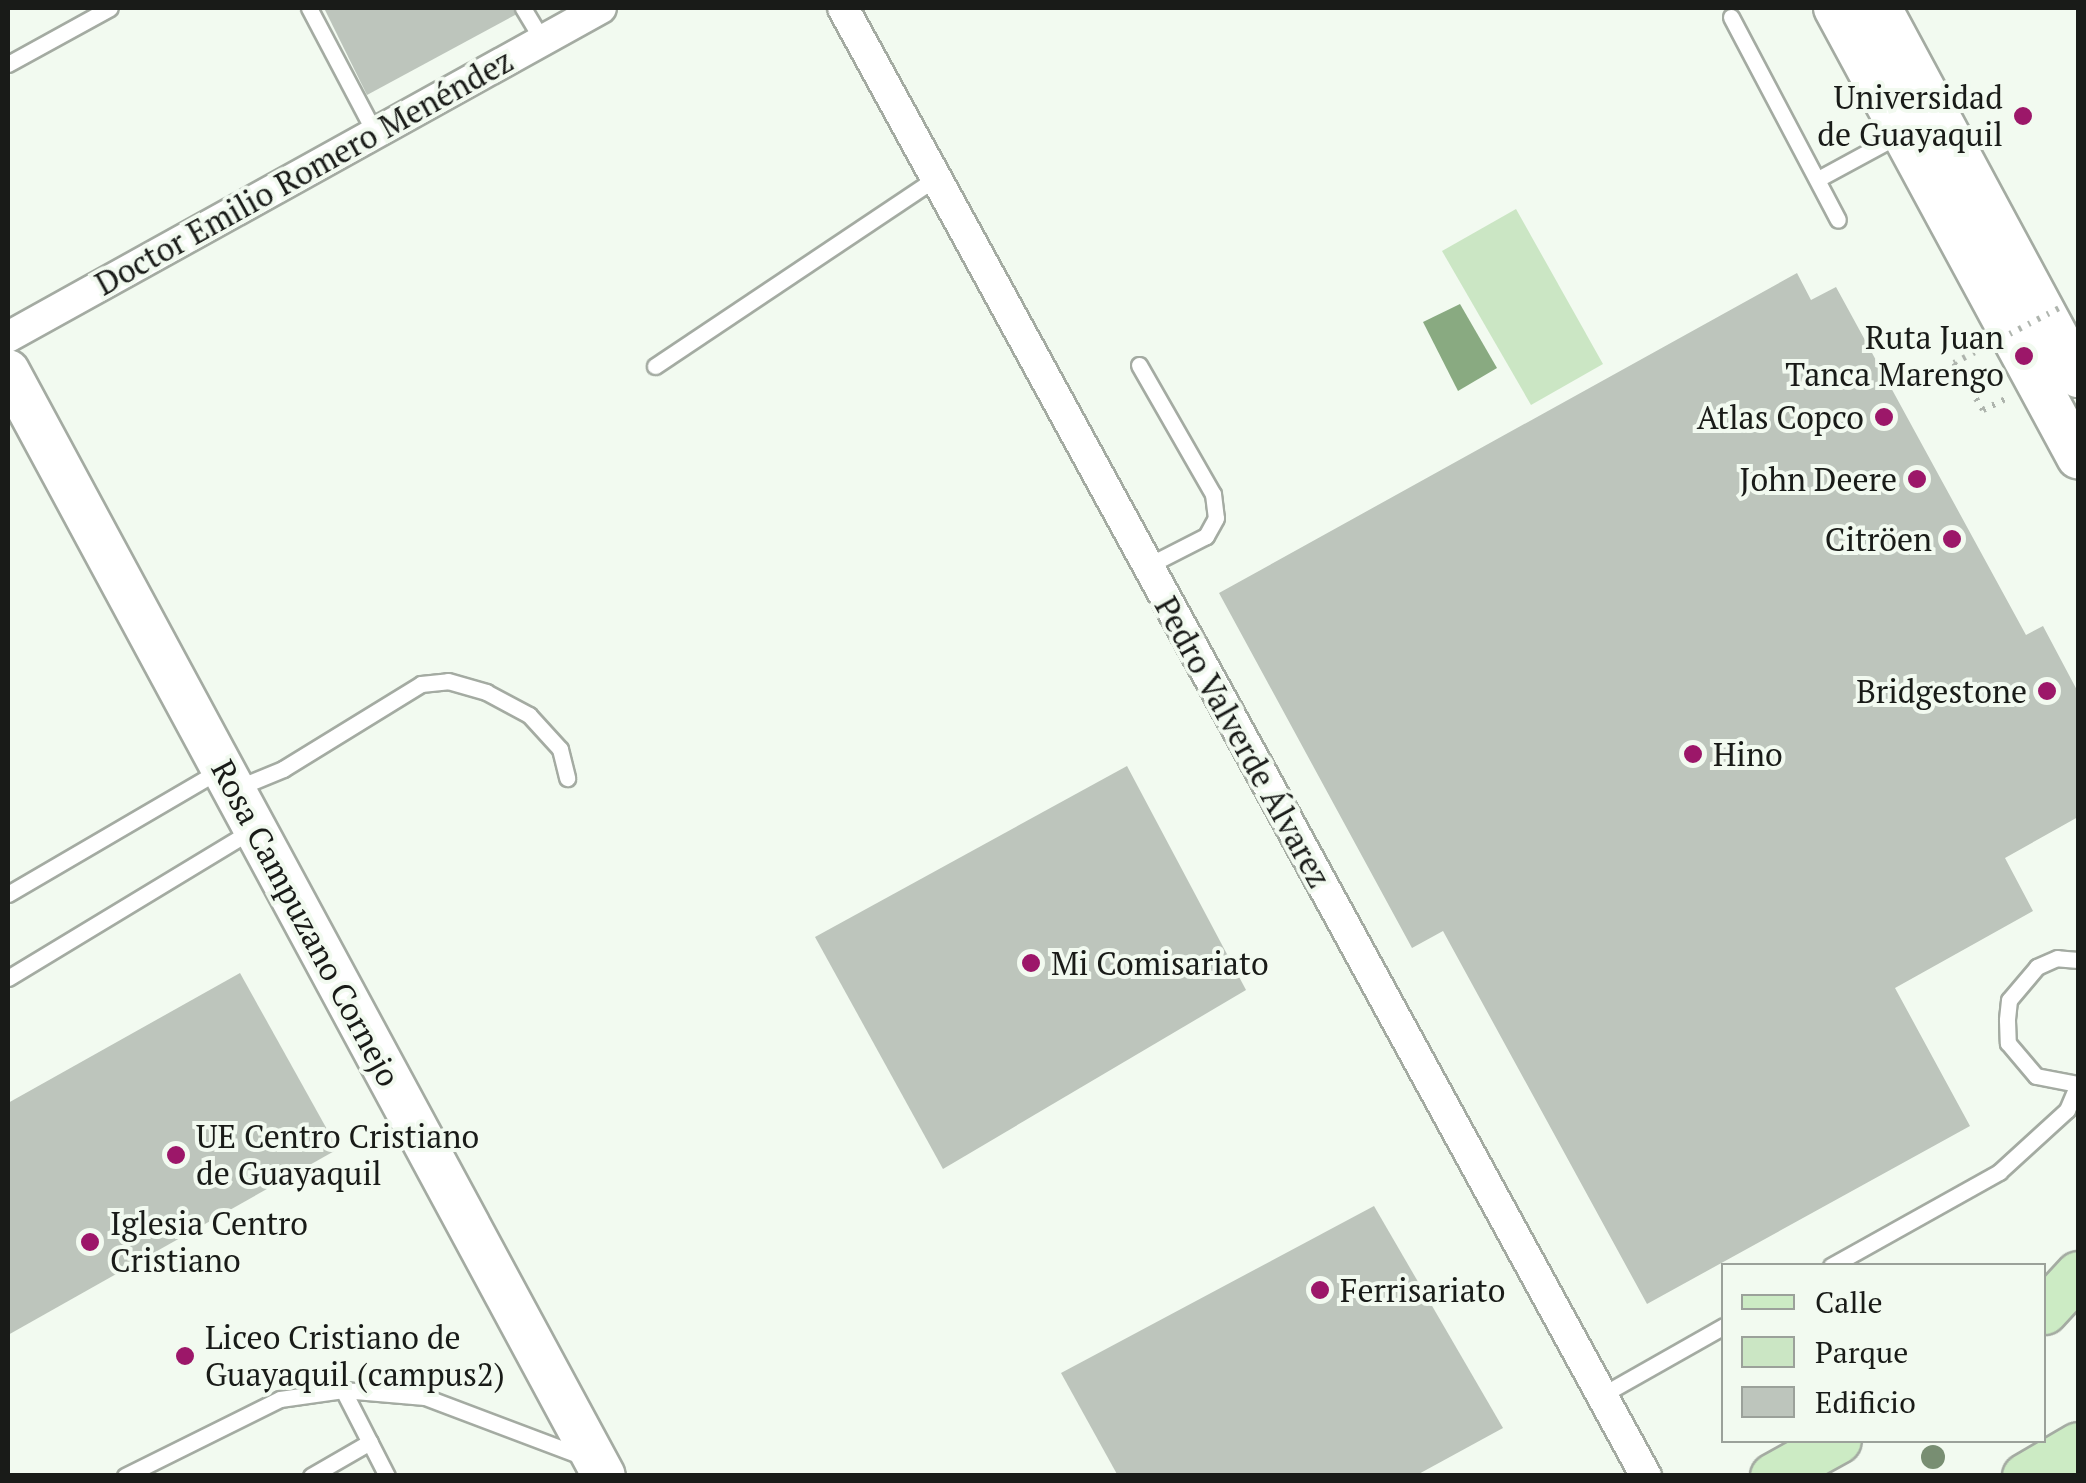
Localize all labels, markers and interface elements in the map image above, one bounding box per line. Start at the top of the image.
street label: Doctor Emilio Romero Menéndez [89,41,519,303]
place label: Universidad de Guayaquil [1817,79,2003,154]
marker: Universidad de Guayaquil [2012,105,2034,127]
place label: Ruta Juan Tanca Marengo [1785,319,2004,394]
marker: Ruta Juan Tanca Marengo [2013,345,2035,367]
place label: Atlas Copco [1697,398,1864,436]
marker: Atlas Copco [1873,406,1895,428]
place label: John Deere [1740,460,1897,498]
marker: John Deere [1906,468,1928,490]
place label: Citröen [1825,520,1932,558]
marker: Citröen [1941,528,1963,550]
street label: Pedro Valverde Álvarez [1147,589,1339,895]
place label: Bridgestone [1856,672,2027,710]
marker: Bridgestone [2036,680,2058,702]
place label: Hino [1713,735,1783,773]
marker: Hino [1682,743,1704,765]
street label: Rosa Campuzano Cornejo [204,753,408,1093]
place label: Mi Comisariato [1051,944,1269,982]
marker: Mi Comisariato [1020,952,1042,974]
place label: UE Centro Cristiano de Guayaquil [196,1118,479,1193]
marker: UE Centro Cristiano de Guayaquil [165,1144,187,1166]
place label: Iglesia Centro Cristiano [110,1205,308,1280]
marker: Iglesia Centro Cristiano [79,1231,101,1253]
legend [1721,1263,2046,1443]
place label: Ferrisariato [1340,1271,1505,1309]
marker: Ferrisariato [1309,1279,1331,1301]
text: Calle [1815,1282,1883,1322]
place label: Liceo Cristiano de Guayaquil (campus2) [205,1319,505,1394]
text: Parque [1815,1332,1908,1372]
marker: Liceo Cristiano de Guayaquil (campus2) [174,1345,196,1367]
text: Edificio [1815,1382,1916,1422]

